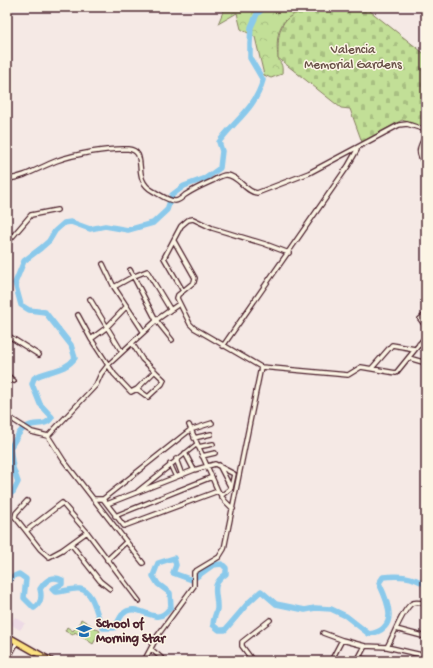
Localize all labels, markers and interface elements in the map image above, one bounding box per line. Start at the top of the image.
park label: Valencia Memorial Gardens [304,43,403,73]
place label: School of Morning Star [96,616,167,647]
school or university icon: School of Morning Star [75,622,93,640]

